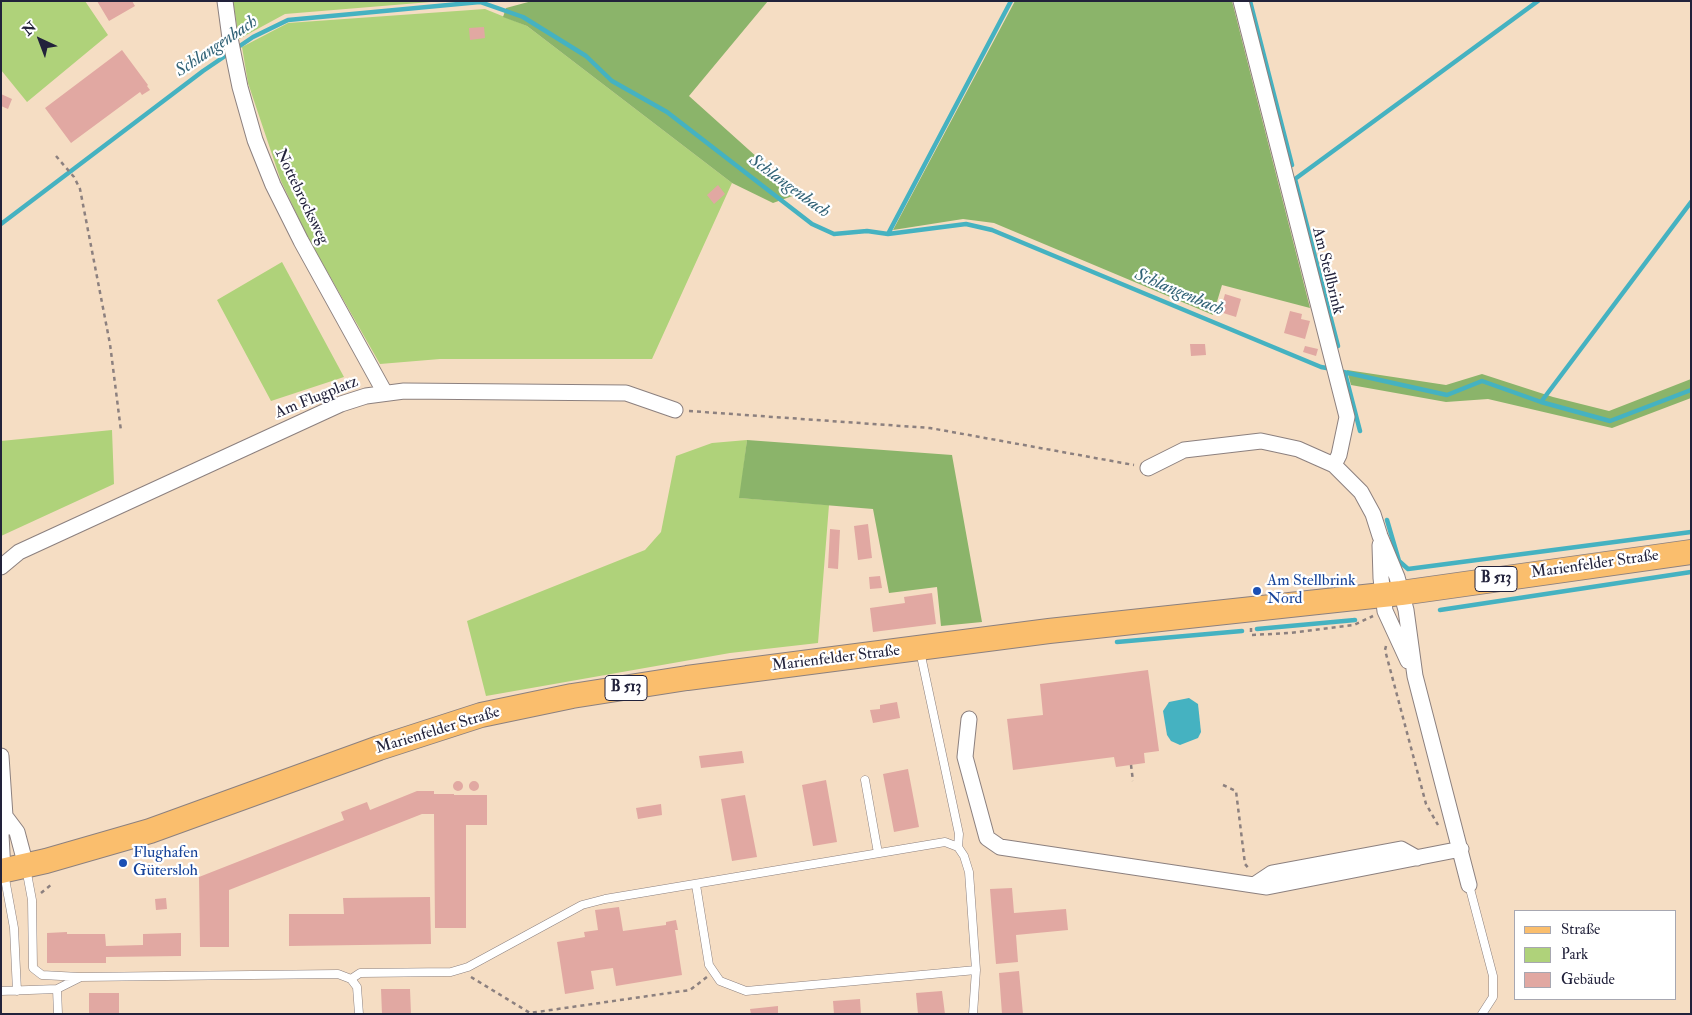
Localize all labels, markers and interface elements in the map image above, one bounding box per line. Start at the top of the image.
water label: Schlangenbach [172,12,262,82]
north arrow [15,15,65,65]
text: N [19,18,40,39]
street label: Nottebrocksweg [270,146,332,248]
water label: Schlangenbach [744,150,834,224]
street label: Am Stellbrink [1307,226,1347,316]
water label: Schlangenbach [1131,265,1227,321]
street label: Am Flugplatz [273,373,361,423]
street label: Marienfelder Straße [1530,547,1660,583]
road number: B 513 [1475,566,1517,592]
place label: Am Stellbrink Nord [1267,572,1356,610]
marker: Am Stellbrink Nord [1251,585,1263,597]
street label: Marienfelder Straße [771,642,901,676]
road number: B 513 [605,676,647,700]
street label: Marienfelder Straße [374,703,502,759]
place label: Flughafen Gütersloh [133,844,198,882]
marker: Flughafen Gütersloh [117,857,129,869]
legend [1514,910,1677,1000]
text: Straße [1561,920,1600,939]
text: Park [1561,945,1588,964]
text: Gebäude [1561,970,1615,989]

